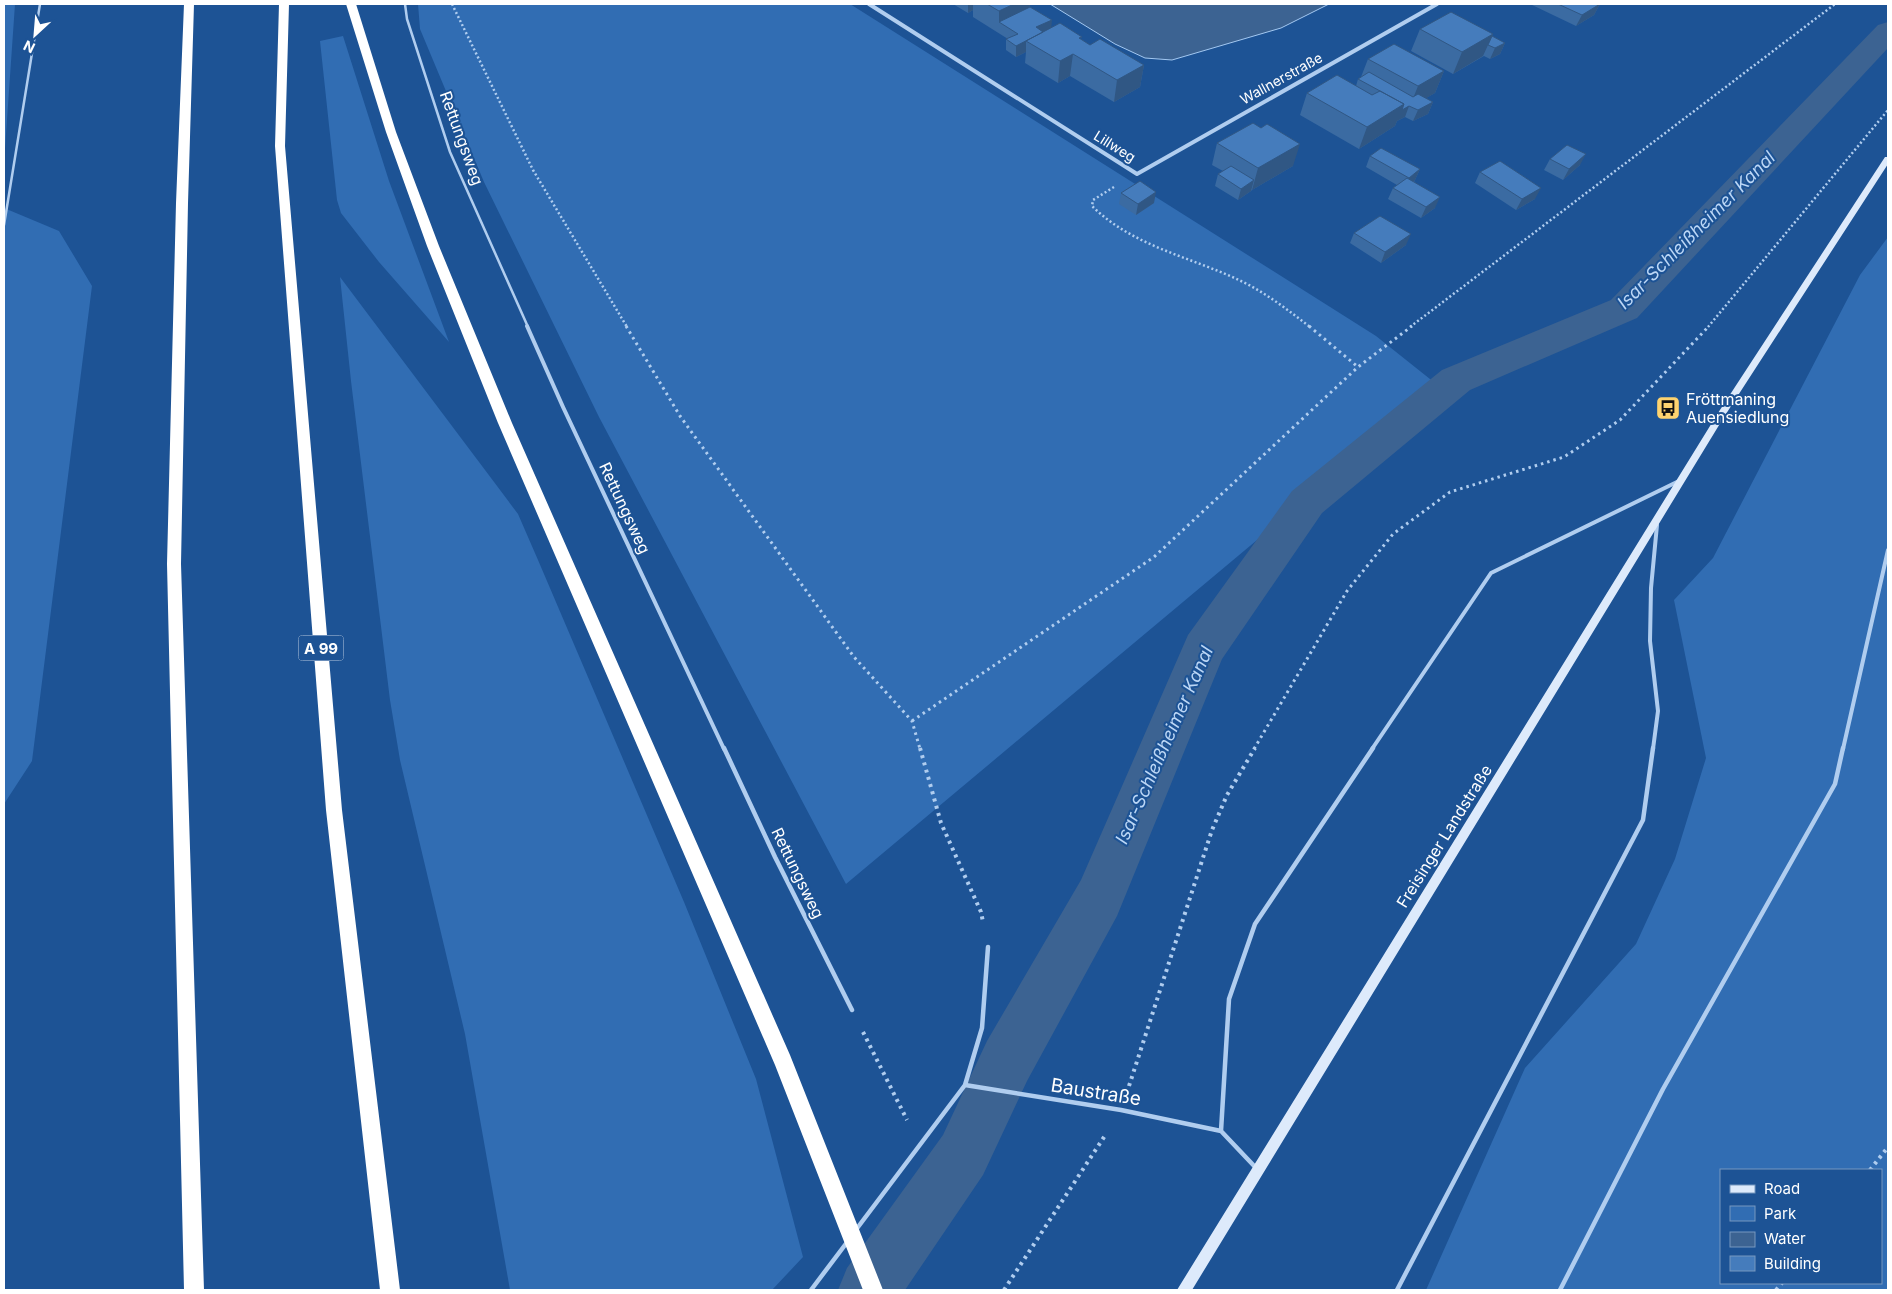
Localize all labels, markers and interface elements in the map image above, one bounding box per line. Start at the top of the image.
north arrow [10,10,60,60]
text: N [21,37,38,57]
street label: Wallnerstraße [1237,48,1325,108]
street label: Rettungsweg [436,88,488,188]
street label: Lillweg [1091,127,1139,165]
water label: Isar-Schleißheimer Kanal [1613,146,1780,313]
place label: Fröttmaning Auensiedlung [1686,389,1789,427]
bus stop icon: Fröttmaning Auensiedlung [1655,395,1681,421]
street label: Rettungsweg [595,459,655,557]
road number: A 99 [298,636,344,660]
water label: Isar-Schleißheimer Kanal [1111,642,1217,847]
street label: Freisinger Landstraße [1392,761,1496,911]
street label: Rettungsweg [767,824,829,922]
street label: Baustraße [1049,1074,1143,1110]
legend [1720,1169,1882,1284]
text: Road [1764,1179,1800,1198]
text: Park [1764,1204,1797,1223]
text: Water [1764,1229,1806,1248]
text: Building [1764,1254,1821,1273]

